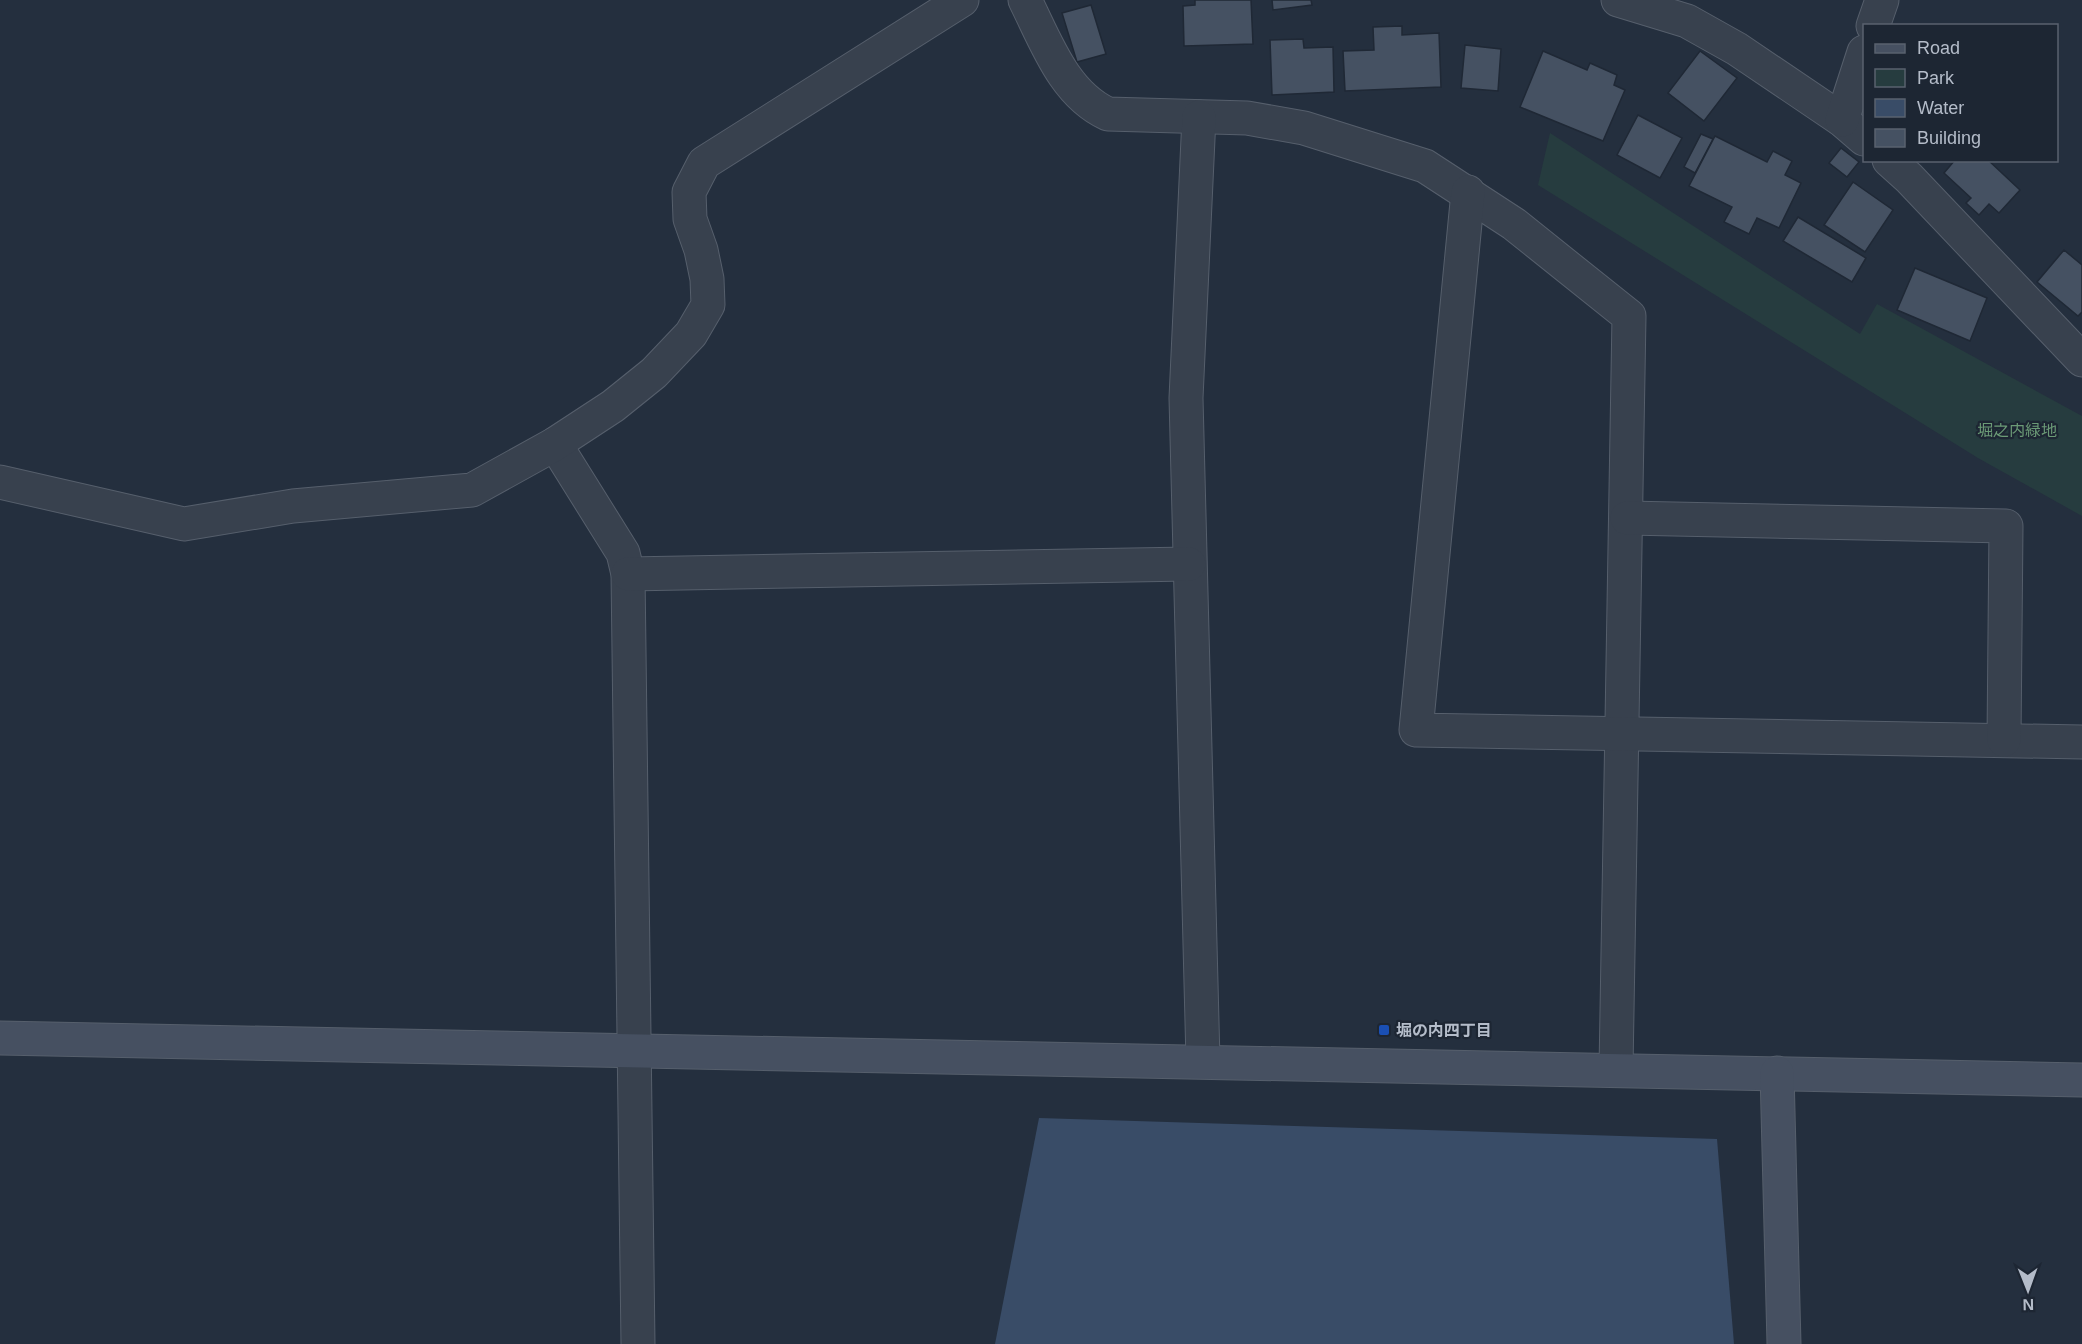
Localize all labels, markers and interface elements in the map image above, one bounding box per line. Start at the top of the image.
legend [1863,24,2058,162]
text: Road [1917,38,1960,58]
text: Park [1917,68,1955,88]
text: Water [1917,98,1964,118]
text: Building [1917,128,1981,148]
park label: 堀之内緑地 [1977,422,2057,439]
place label: 堀の内四丁目 [1396,1022,1492,1039]
marker: 堀の内四丁目 [1377,1023,1391,1037]
north arrow [1998,1260,2058,1320]
text: N [2022,1296,2034,1313]

